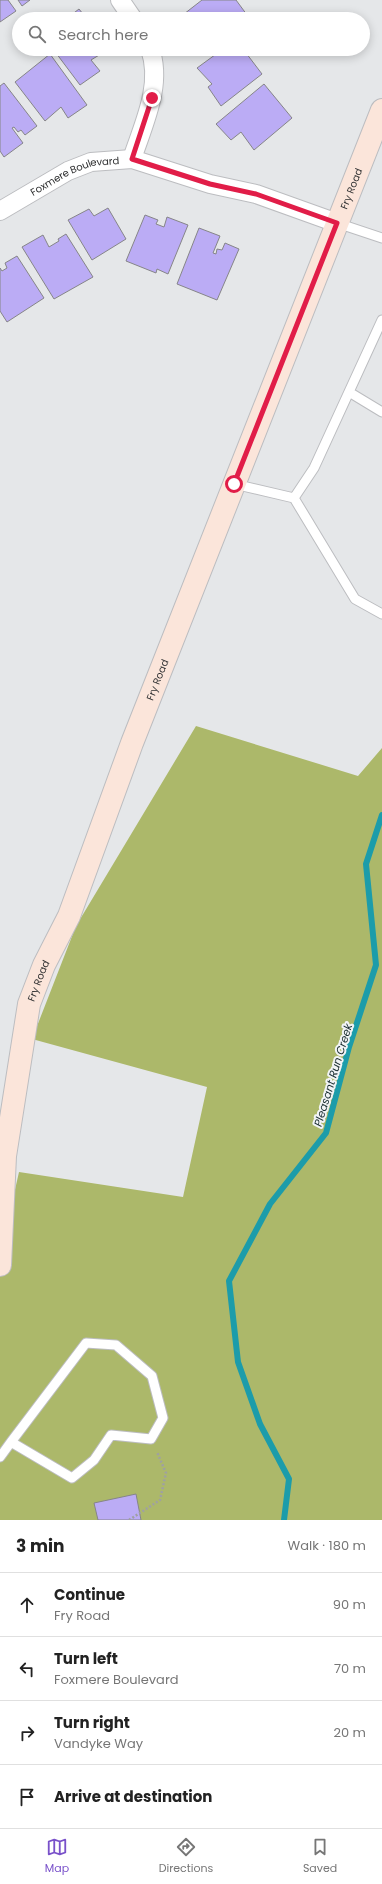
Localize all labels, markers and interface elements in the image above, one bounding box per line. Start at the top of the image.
search box [12,12,370,56]
icon: search [26,23,48,45]
text: Search here [58,24,148,45]
route end [143,89,161,107]
street label: Foxmere Boulevard [27,152,120,199]
street label: Fry Road [336,166,366,211]
route start [225,475,243,493]
street label: Fry Road [142,657,172,702]
street label: Fry Road [23,957,53,1003]
water label: Pleasant Run Creek [310,1020,357,1128]
text: 3 min [16,1534,64,1558]
text: Walk · 180 m [288,1536,366,1555]
text: Continue [54,1584,125,1605]
icon: ahead [16,1594,38,1616]
text: 90 m [333,1595,366,1614]
text: Fry Road [54,1606,110,1625]
text: Turn left [54,1648,118,1669]
icon: left [16,1658,38,1680]
text: 70 m [334,1659,366,1678]
text: Foxmere Boulevard [54,1670,179,1689]
text: Turn right [54,1712,130,1733]
icon: right [16,1722,38,1744]
text: 20 m [333,1723,366,1742]
text: Vandyke Way [54,1734,143,1753]
icon: arrive [16,1786,38,1808]
text: Arrive at destination [54,1786,212,1807]
tab: Map [45,1836,69,1877]
tab: Directions [159,1836,213,1877]
tab: Saved [303,1836,337,1877]

